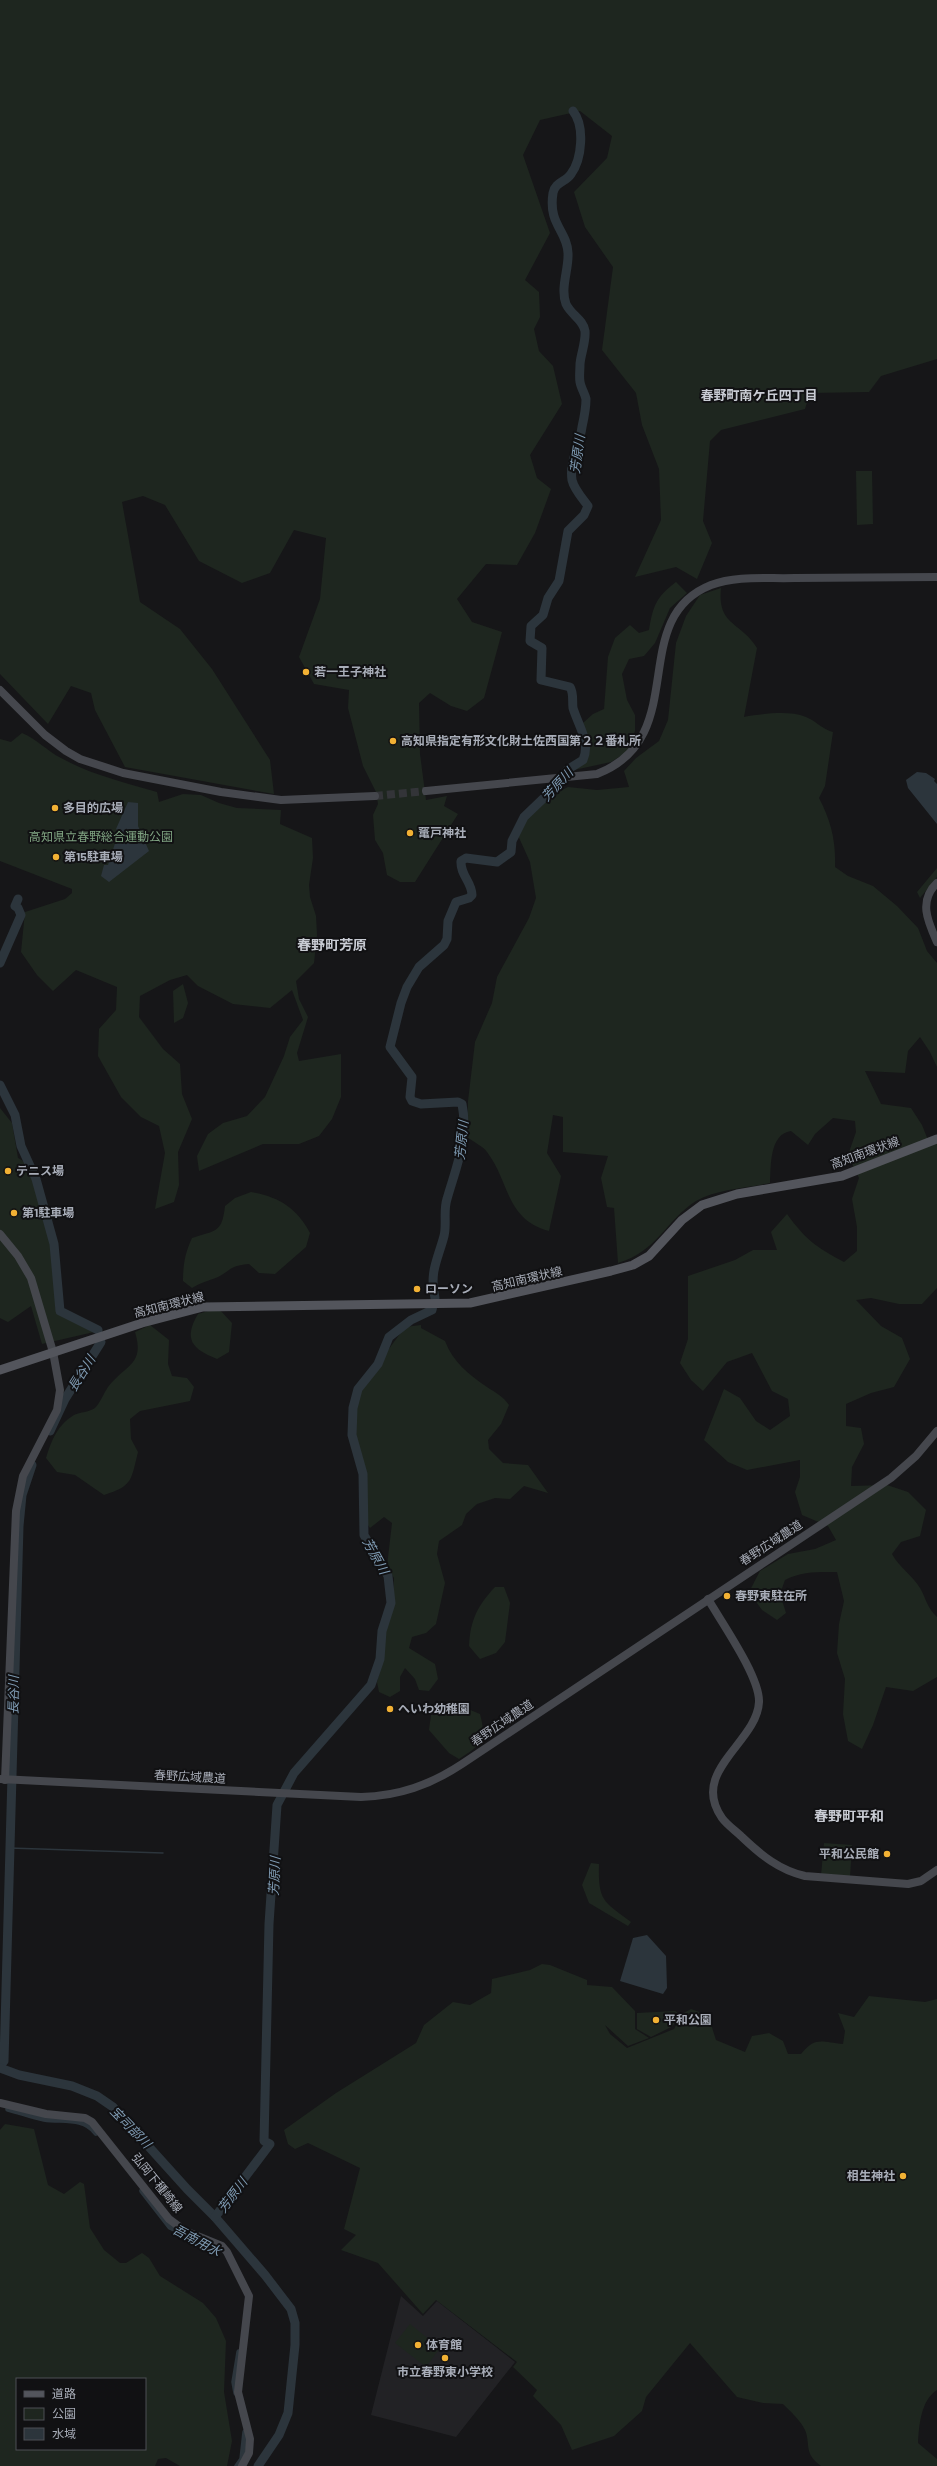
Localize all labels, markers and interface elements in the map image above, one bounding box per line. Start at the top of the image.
district label: 春野町南ケ丘四丁目 [700,387,818,403]
water label: 芳原川 [566,432,588,474]
place label: 若一王子神社 [314,664,386,678]
marker: 若一王子神社 [301,667,311,677]
place label: 高知県指定有形文化財土佐西国第２２番札所 [401,733,641,747]
marker: 高知県指定有形文化財土佐西国第２２番札所 [388,736,398,746]
water label: 芳原川 [538,763,578,804]
place label: 多目的広場 [63,800,123,814]
marker: 多目的広場 [50,803,60,813]
place label: 竃戸神社 [418,825,466,839]
marker: 竃戸神社 [405,828,415,838]
park label: 高知県立春野総合運動公園 [29,829,173,843]
place label: 第15駐車場 [64,849,123,863]
marker: 第15駐車場 [51,852,61,862]
district label: 春野町芳原 [297,936,367,953]
water label: 芳原川 [451,1118,471,1160]
street label: 高知南環状線 [828,1133,901,1171]
place label: テニス場 [16,1163,64,1177]
marker: テニス場 [3,1166,13,1176]
place label: 第1駐車場 [22,1205,74,1219]
marker: 第1駐車場 [9,1208,19,1218]
street label: 高知南環状線 [490,1263,563,1293]
place label: ローソン [425,1281,473,1295]
marker: ローソン [412,1284,422,1294]
street label: 高知南環状線 [132,1289,205,1320]
water label: 長谷川 [64,1351,99,1394]
street label: 春野広域農道 [736,1517,804,1568]
water label: 芳原川 [360,1535,393,1579]
place label: 春野東駐在所 [735,1588,807,1602]
marker: 春野東駐在所 [722,1591,732,1601]
water label: 長谷川 [5,1673,21,1715]
street label: 春野広域農道 [468,1696,535,1748]
place label: へいわ幼稚園 [398,1701,470,1715]
marker: へいわ幼稚園 [385,1704,395,1714]
street label: 春野広域農道 [154,1767,226,1785]
district label: 春野町平和 [814,1807,884,1824]
place label: 平和公民館 [819,1846,879,1860]
marker: 平和公民館 [882,1849,892,1859]
water label: 芳原川 [265,1854,283,1896]
place label: 平和公園 [664,2012,712,2026]
marker: 平和公園 [651,2015,661,2025]
water label: 宝司部川 [107,2103,156,2153]
street label: 弘岡下種崎線 [130,2150,186,2215]
place label: 相生神社 [847,2168,895,2182]
marker: 相生神社 [898,2171,908,2181]
water label: 芳原川 [214,2173,251,2215]
water label: 吾南用水 [170,2221,225,2260]
place label: 体育館 [426,2337,462,2351]
marker: 体育館 [413,2340,423,2350]
marker: 市立春野東小学校 [440,2353,450,2363]
place label: 市立春野東小学校 [397,2364,493,2378]
legend [16,2378,146,2450]
text: 道路 [52,2386,76,2400]
text: 公園 [52,2406,76,2420]
text: 水域 [52,2426,76,2440]

